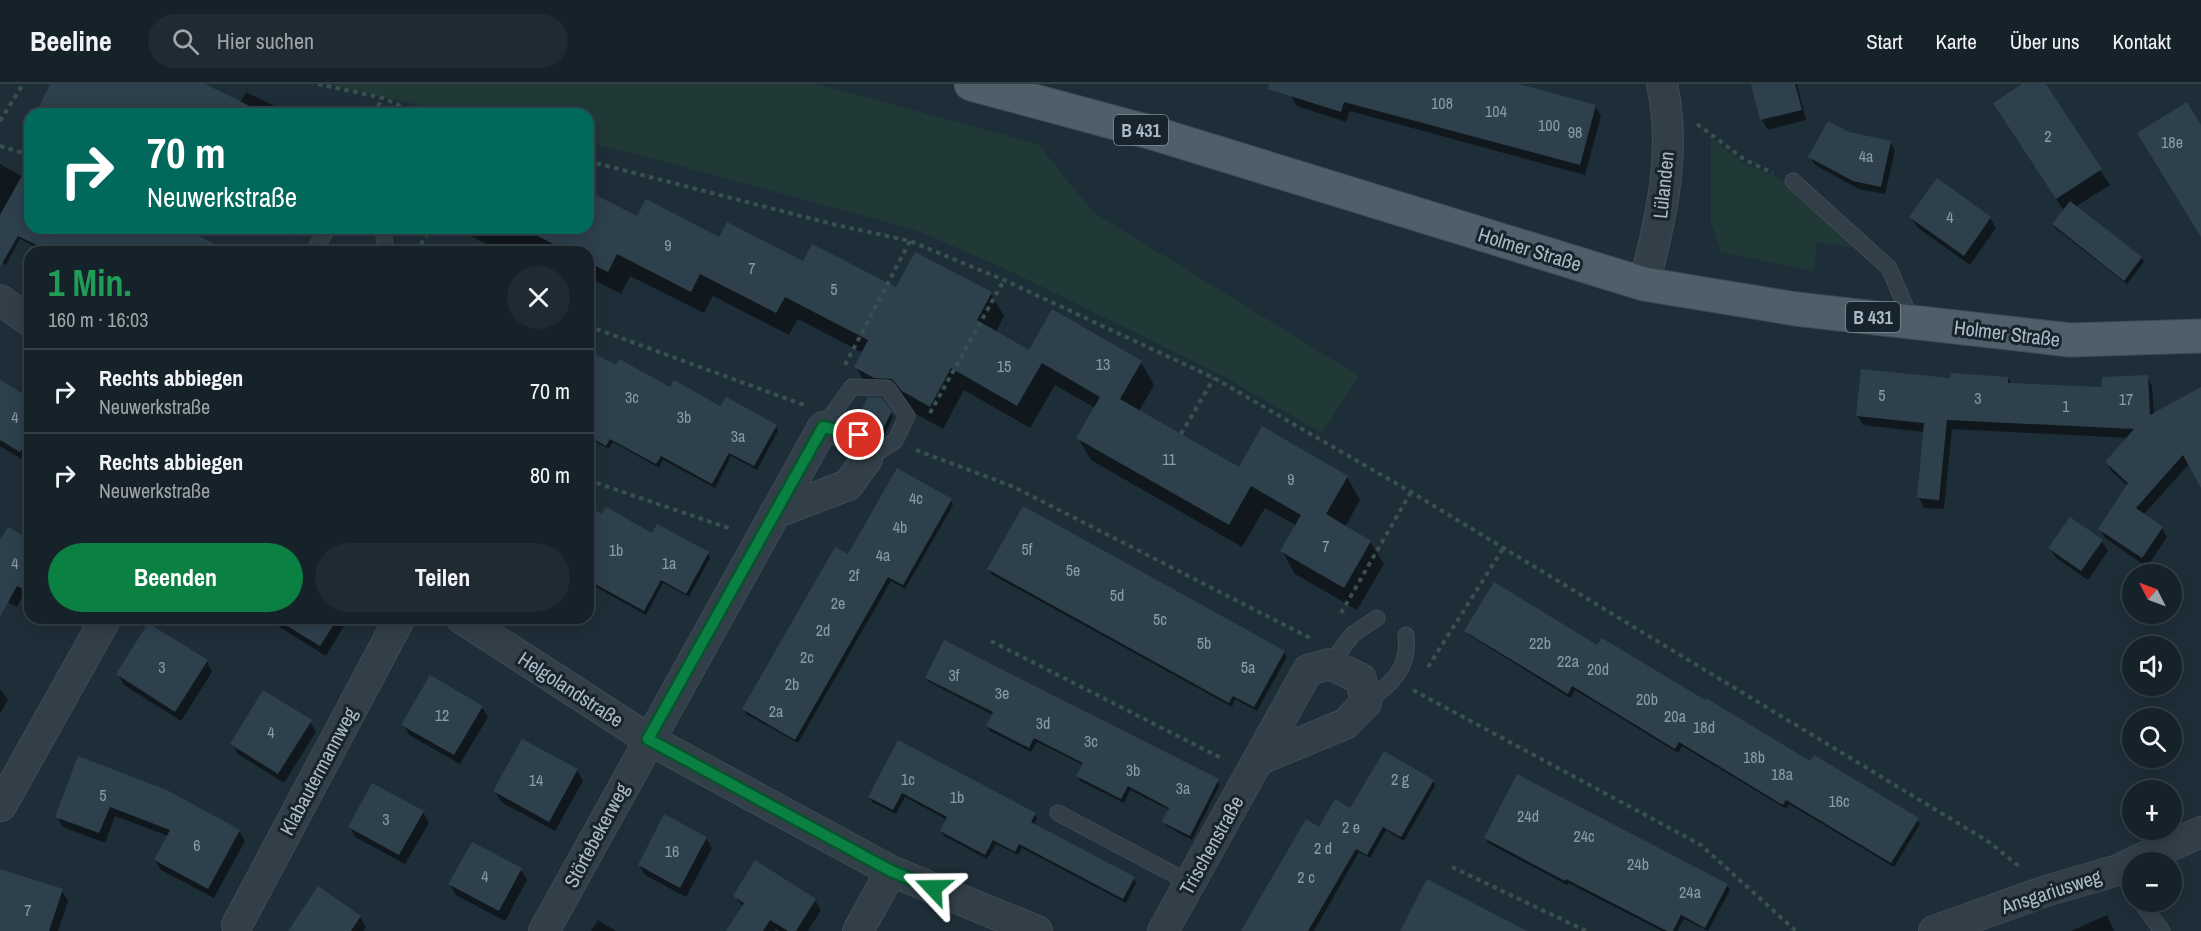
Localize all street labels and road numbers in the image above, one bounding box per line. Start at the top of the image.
road number: B 431 [1114,115,1168,145]
street label: Lülanden [1646,150,1680,220]
street label: Holmer Straße [1475,221,1585,277]
road number: B 431 [1846,302,1900,332]
street label: Holmer Straße [1952,313,2062,353]
street label: Helgolandstraße [513,645,629,733]
street label: Klabautermannweg [273,702,363,840]
street label: Störtebekerweg [557,778,635,892]
street label: Trischenstraße [1173,790,1249,900]
street label: Ansgariusweg [1996,862,2105,920]

